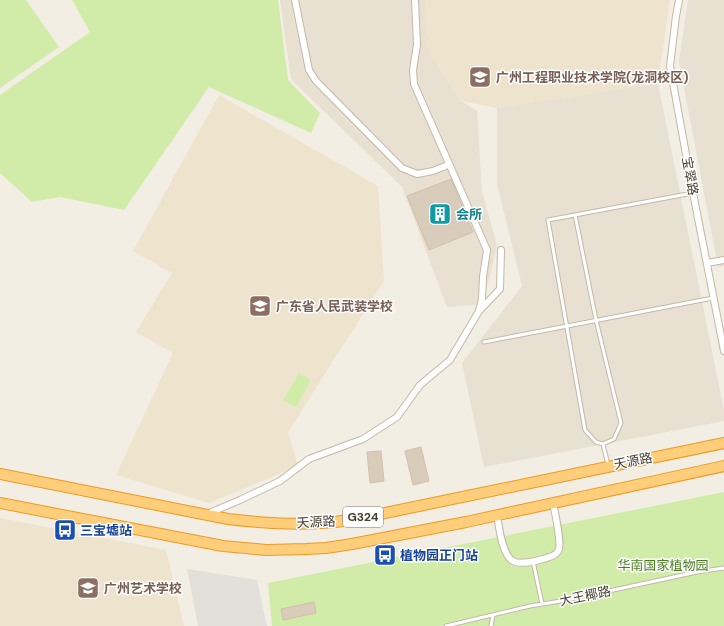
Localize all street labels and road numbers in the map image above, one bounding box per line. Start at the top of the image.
street label: 宝翠路 [678,155,702,197]
street label: 天源路 [612,449,654,473]
road number: G324 [343,507,383,527]
street label: 天源路 [296,512,336,532]
street label: 大王椰路 [558,582,612,610]

